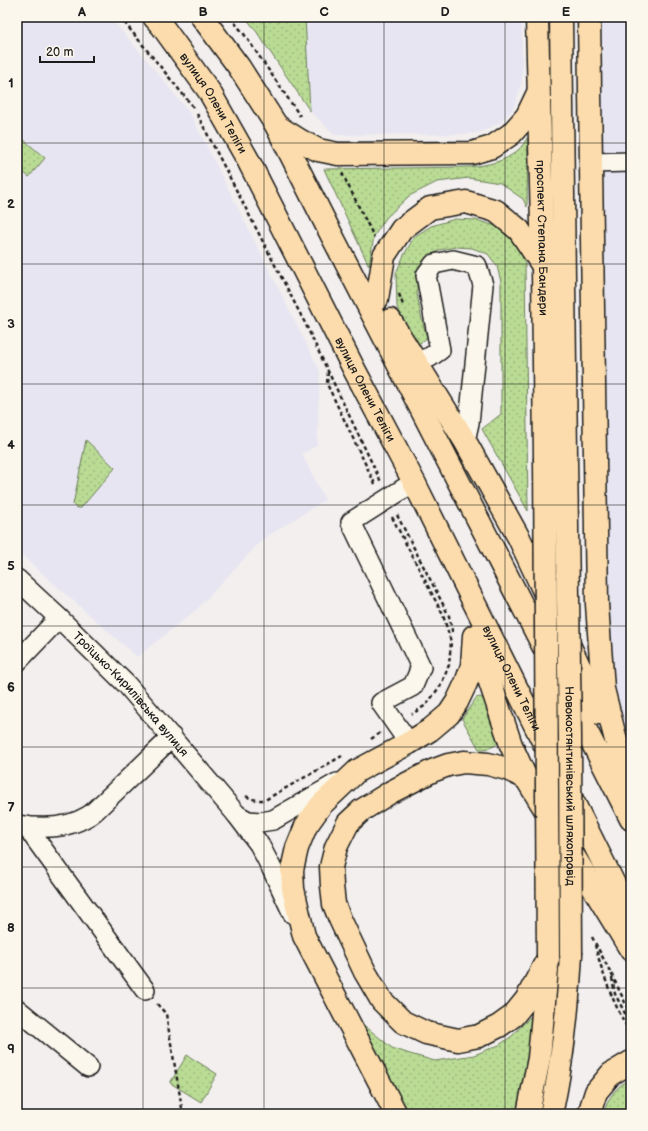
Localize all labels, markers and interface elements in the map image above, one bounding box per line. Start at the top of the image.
text: A [77,4,86,20]
text: B [198,4,208,20]
text: C [319,4,329,20]
text: D [440,4,450,20]
text: E [562,4,571,20]
scale bar [40,38,94,64]
text: 20 m [46,45,73,60]
street label: вулиця Олени Теліги [176,50,250,157]
text: 1 [8,75,14,91]
street label: проспект Степана Бандери [532,160,551,316]
text: 2 [7,196,15,212]
text: 3 [7,316,15,332]
street label: вулиця Олени Теліги [331,335,398,444]
text: 4 [7,437,15,453]
text: 5 [7,558,15,574]
street label: вулиця Олени Теліги [479,623,544,734]
street label: Троїцько-Кирилівська вулиця [69,629,192,760]
text: 6 [7,679,15,695]
street label: Новокостянтинівський шляхопровід [561,686,578,886]
text: 7 [7,800,15,816]
text: 8 [7,920,15,936]
text: 9 [7,1041,15,1057]

